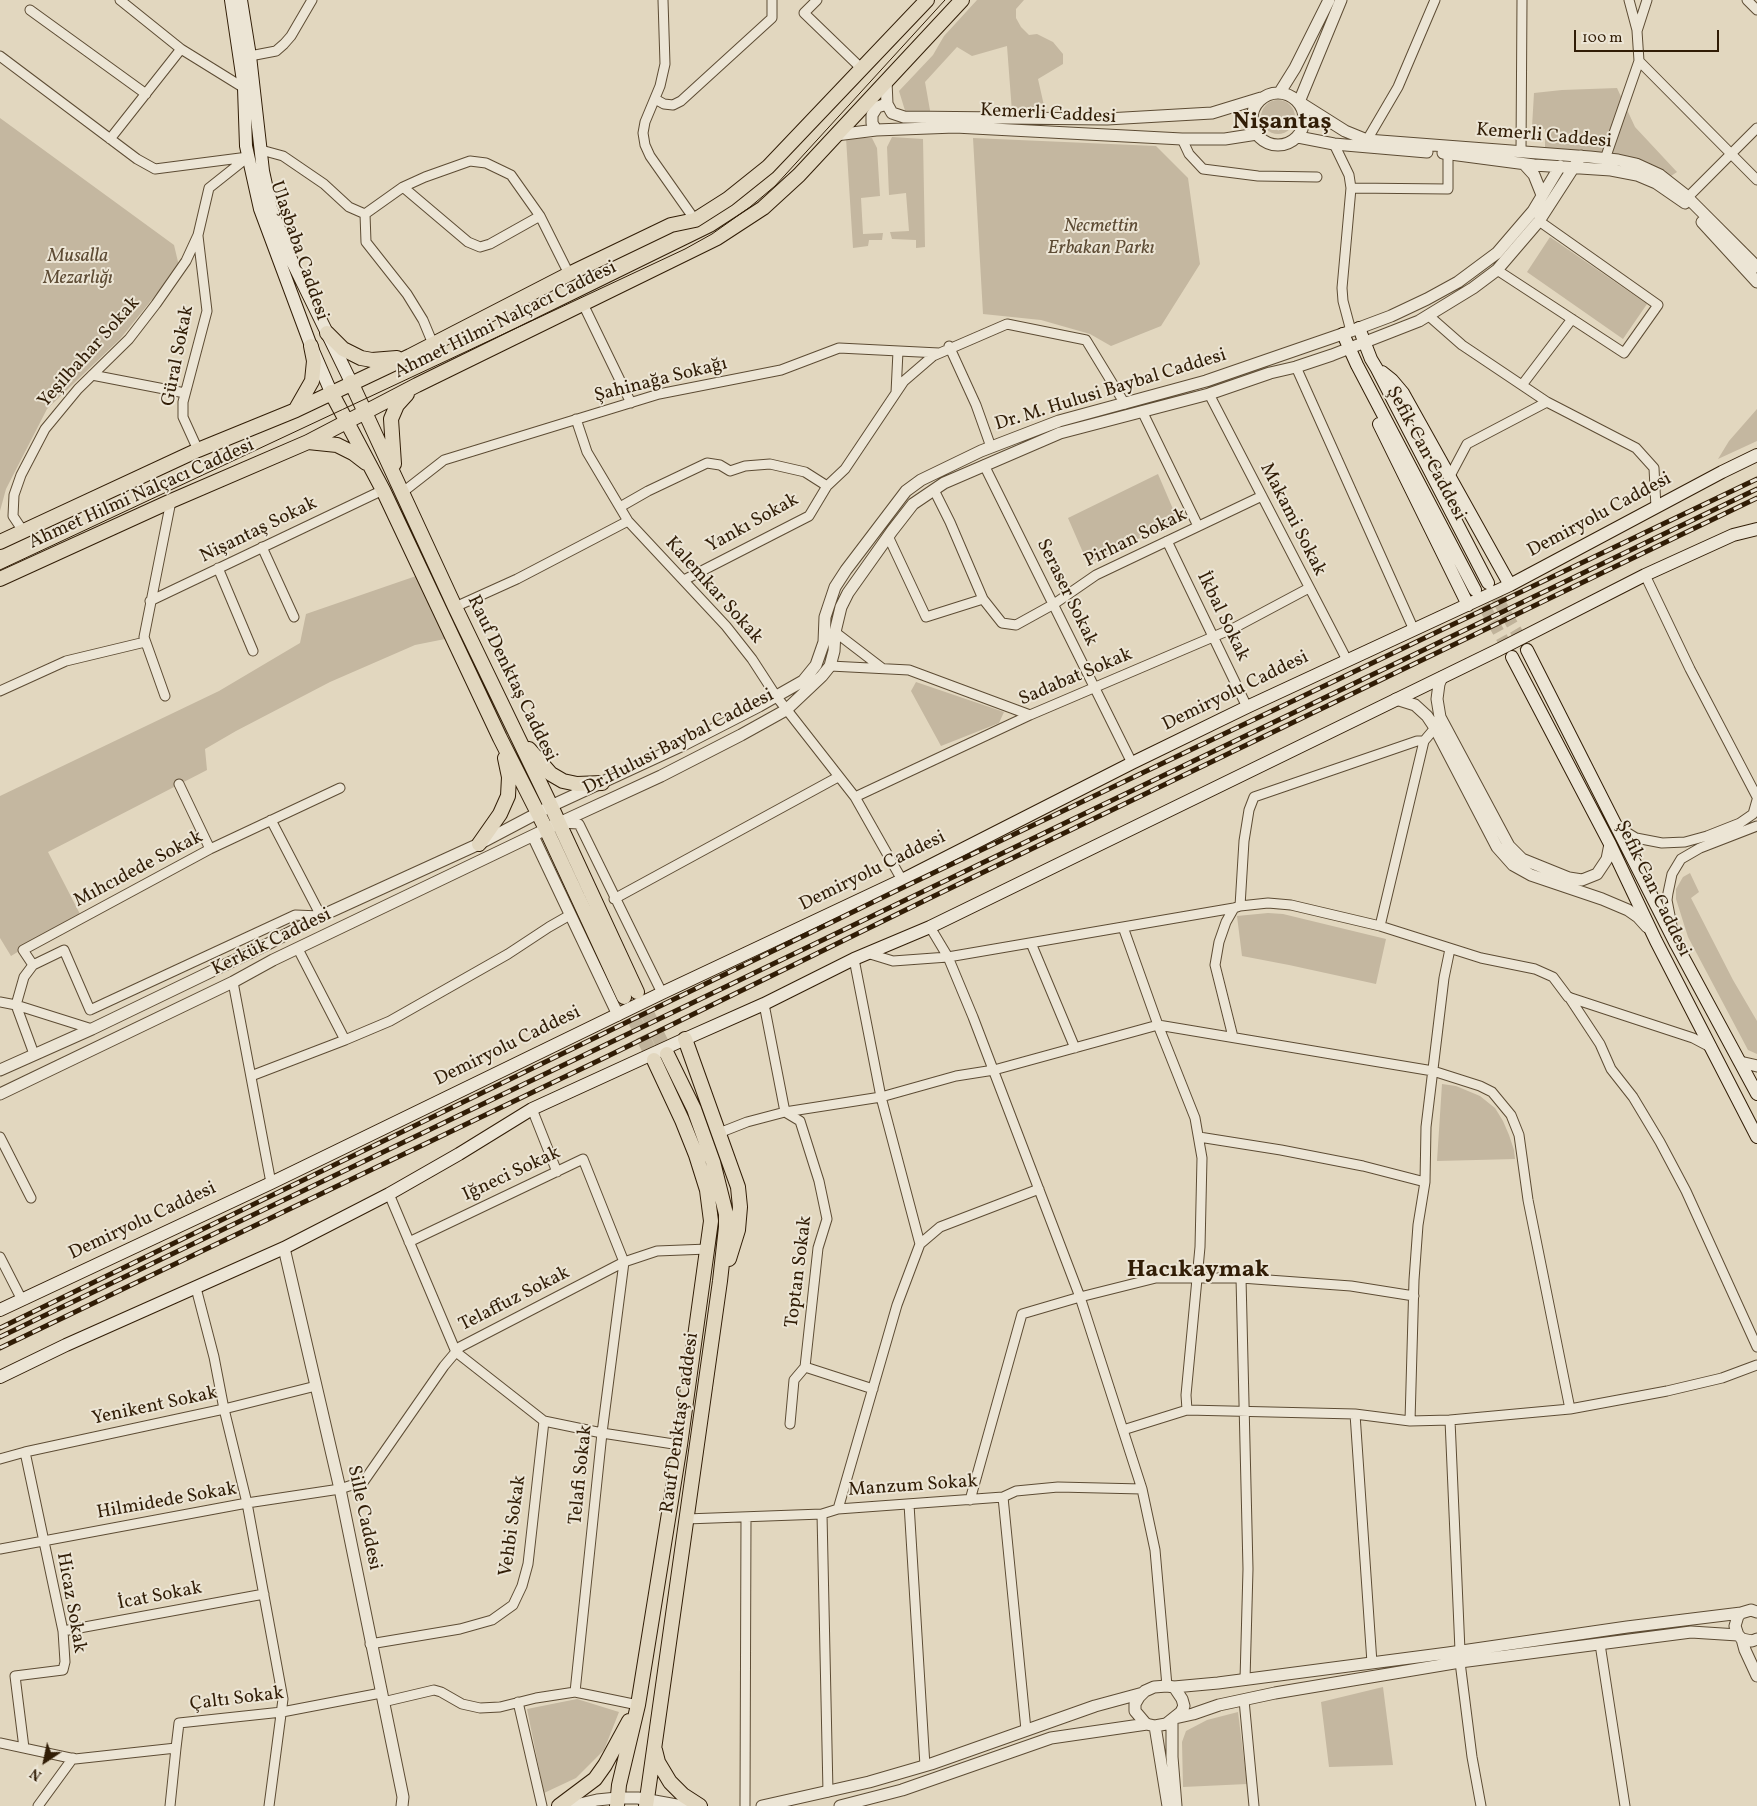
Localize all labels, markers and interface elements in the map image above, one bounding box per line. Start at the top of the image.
scale bar [1577,20,1722,52]
text: 100 m [1582,28,1622,49]
street label: Kemerli Caddesi [979,100,1117,130]
district label: Nişantaş [1233,110,1331,138]
street label: Kemerli Caddesi [1475,120,1613,154]
street label: Ulaşbaba Caddesi [263,178,333,324]
park label: Necmettin Erbakan Parkı [1048,217,1154,261]
park label: Musalla Mezarlığı [43,247,113,291]
street label: Ahmet Hilmi Nalçacı Caddesi [391,257,621,385]
street label: Yeşilbahar Sokak [34,293,146,413]
street label: Güral Sokak [158,304,200,408]
street label: Dr. M. Hulusi Baybal Caddesi [992,345,1230,437]
street label: Şahinağa Sokağı [592,353,730,409]
street label: Şefik Can Caddesi [1380,383,1470,525]
street label: Ahmet Hilmi Nalçacı Caddesi [26,435,258,555]
street label: Makami Sokak [1254,460,1330,580]
street label: Demiryolu Caddesi [1524,468,1676,564]
street label: Yankı Sokak [703,489,803,559]
street label: Nişantaş Sokak [197,493,321,569]
street label: Pirhan Sokak [1081,504,1191,574]
street label: Kalemkar Sokak [659,533,767,649]
street label: Seraser Sokak [1030,536,1102,650]
street label: İkbal Sokak [1190,568,1254,666]
street label: Rauf Denktaş Caddesi [461,592,561,766]
street label: Sadabat Sokak [1016,644,1136,712]
street label: Demiryolu Caddesi [1159,647,1313,737]
street label: Dr.Hulusi Baybal Caddesi [580,685,778,801]
street label: Şefik Can Caddesi [1609,817,1695,961]
street label: Mıhcıdede Sokak [71,826,207,914]
street label: Demiryolu Caddesi [796,827,950,917]
street label: Kerkük Caddesi [208,904,336,982]
street label: Demiryolu Caddesi [431,1002,585,1092]
street label: Iğneci Sokak [459,1142,565,1208]
street label: Demiryolu Caddesi [66,1178,220,1266]
street label: Toptan Sokak [782,1215,818,1329]
district label: Hacıkaymak [1127,1258,1269,1286]
street label: Telaffuz Sokak [456,1262,574,1338]
street label: Rauf Denktaş Caddesi [657,1331,705,1515]
street label: Yenikent Sokak [90,1383,220,1431]
street label: Telafi Sokak [565,1424,599,1526]
street label: Sille Caddesi [341,1464,385,1572]
street label: Manzum Sokak [847,1471,979,1503]
street label: Vehbi Sokak [496,1474,532,1578]
street label: Hilmidede Sokak [95,1478,239,1526]
street label: Hicaz Sokak [50,1551,90,1655]
street label: İcat Sokak [116,1578,204,1616]
street label: Çaltı Sokak [189,1683,285,1717]
north arrow [20,1736,70,1786]
text: N [27,1763,46,1785]

